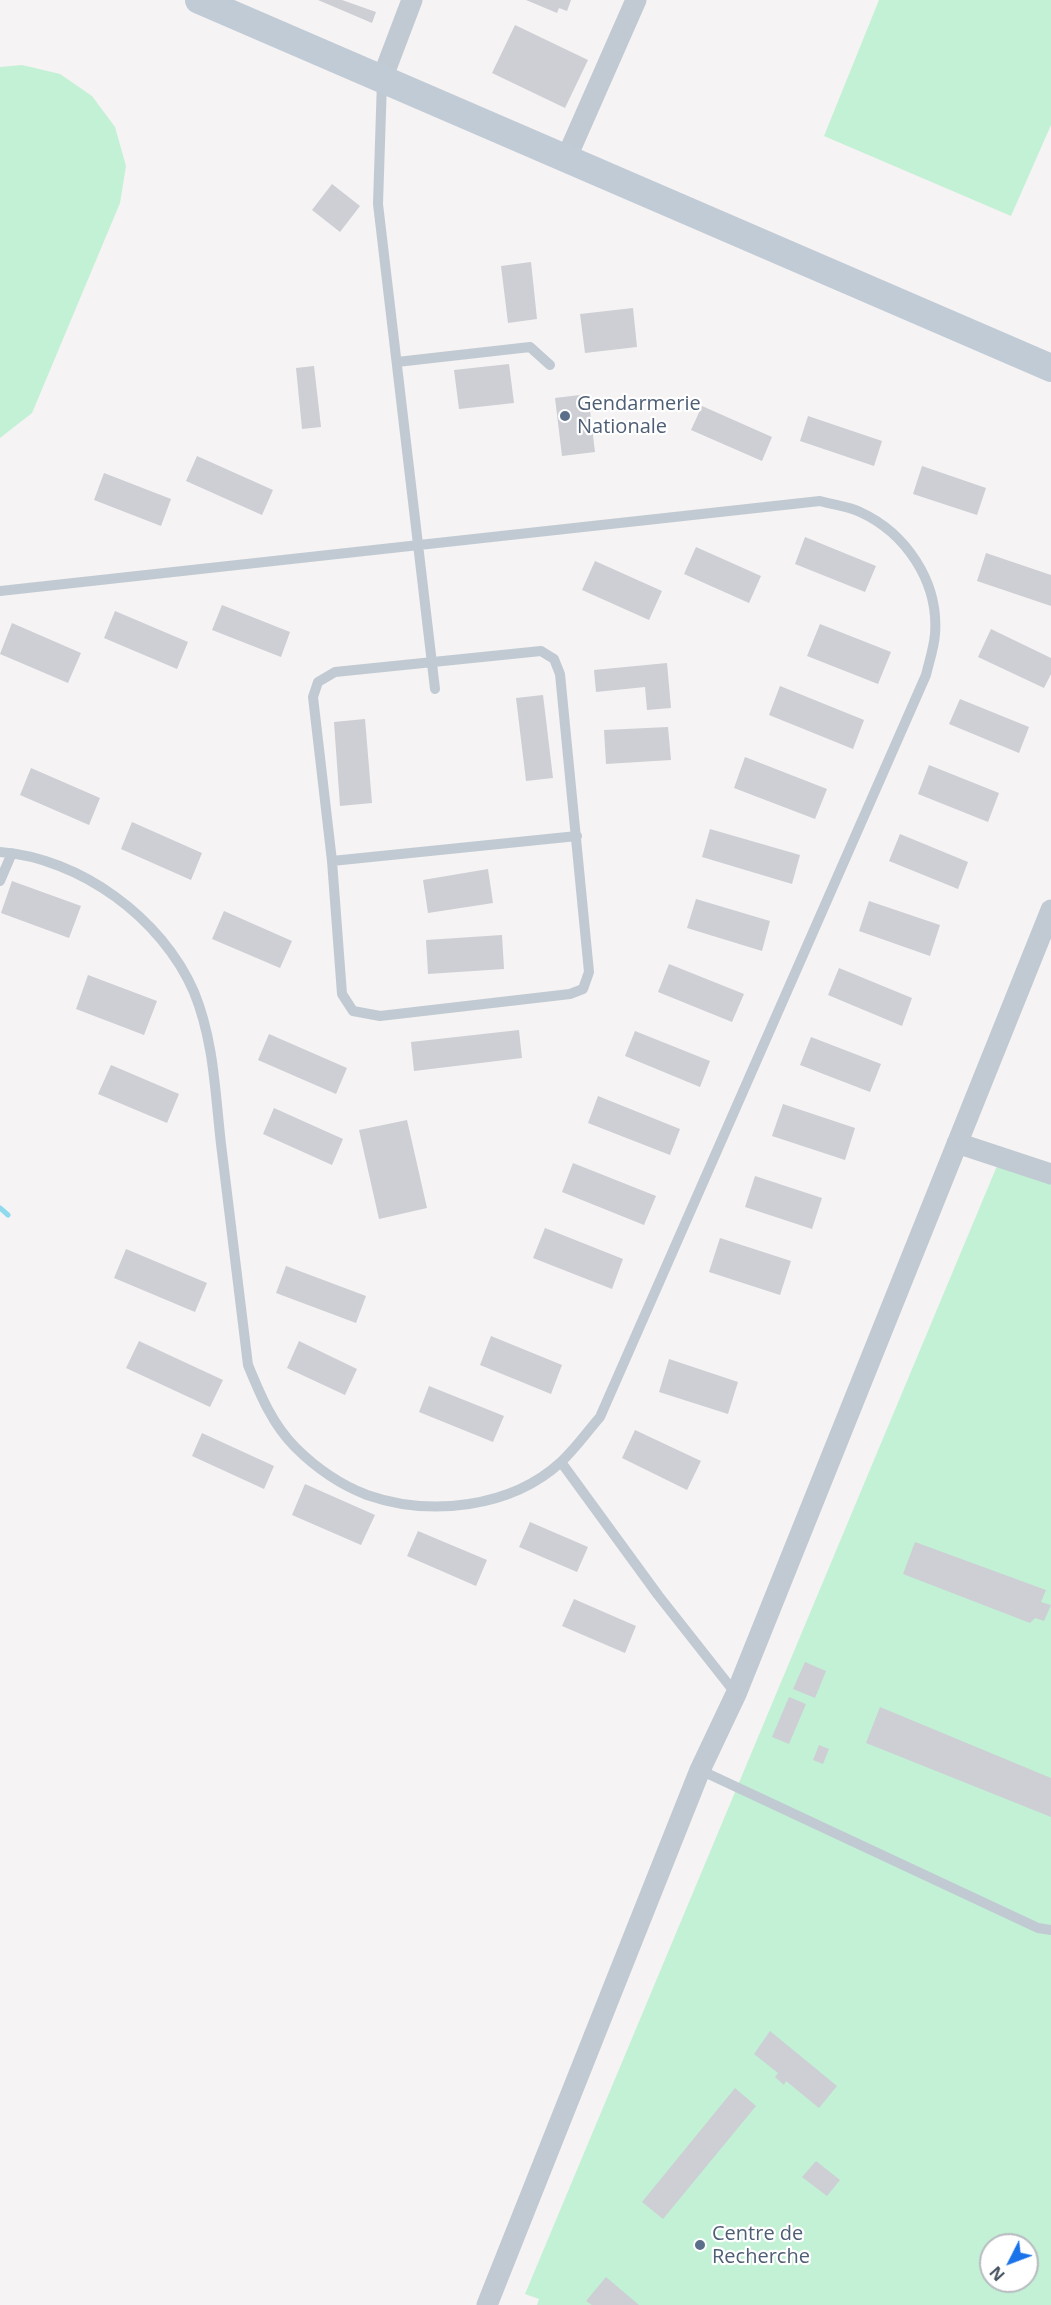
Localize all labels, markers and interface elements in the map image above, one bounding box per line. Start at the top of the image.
place label: Gendarmerie Nationale [577,392,701,439]
marker: Gendarmerie Nationale [558,409,572,423]
place label: Centre de Recherche [712,2222,810,2269]
north arrow [979,2233,1039,2293]
marker: Centre de Recherche [693,2238,707,2252]
text: N [985,2262,1010,2286]

